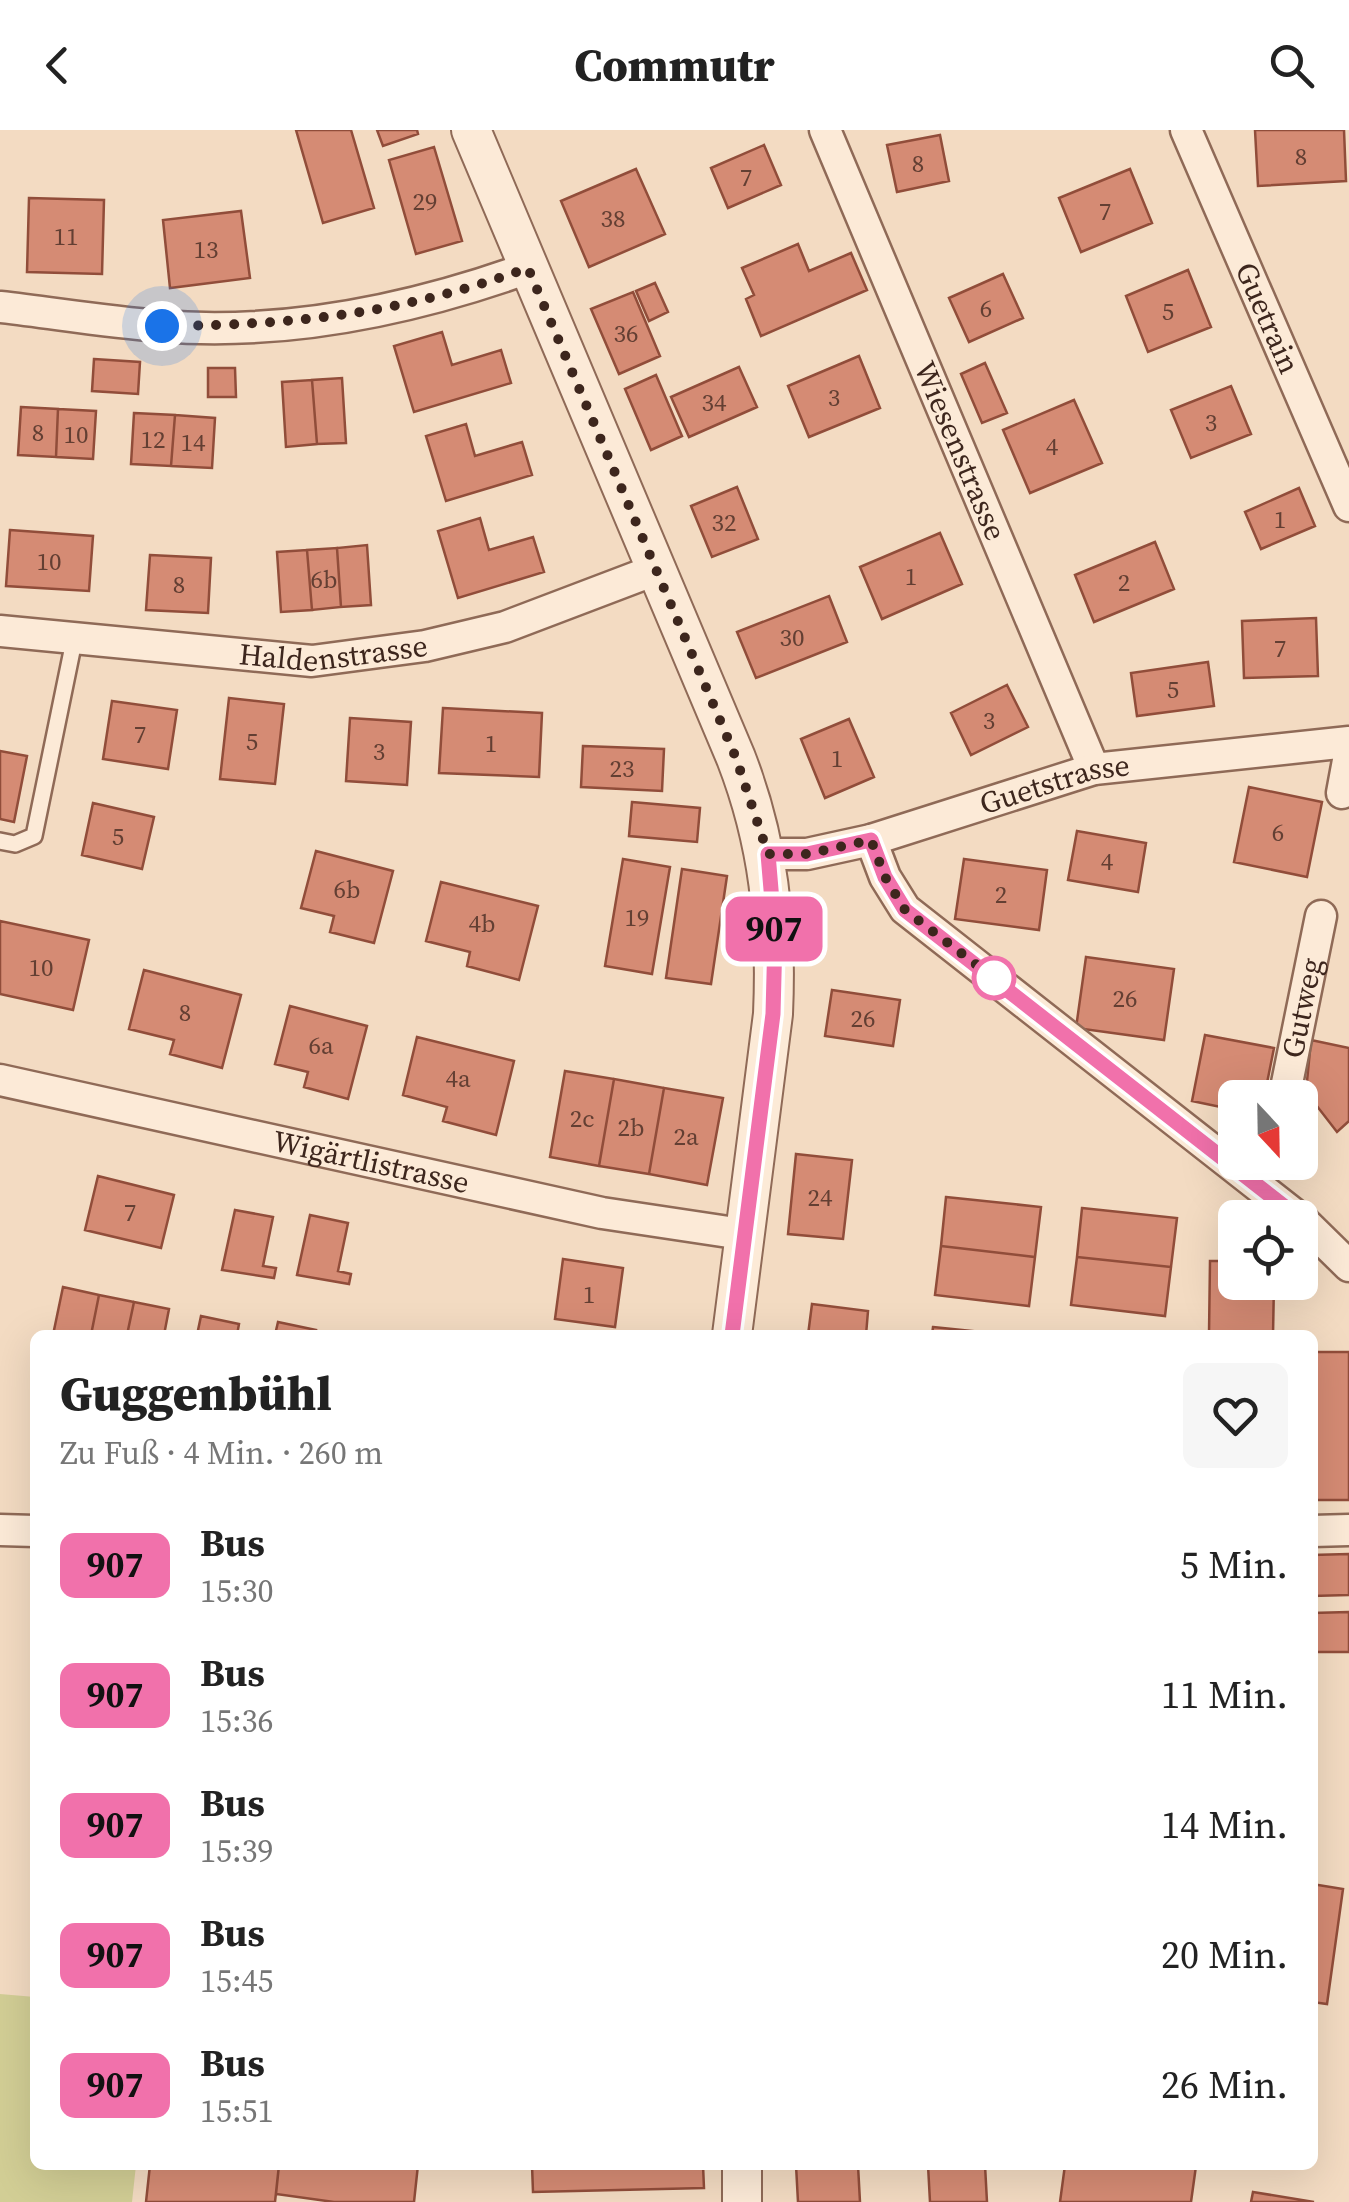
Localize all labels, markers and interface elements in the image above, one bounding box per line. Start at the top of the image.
text: Commutr [574,34,775,96]
icon: back [30,38,85,93]
icon: search [1264,38,1319,93]
house number: 8 [1295,139,1307,173]
house number: 8 [912,146,924,180]
house number: 7 [740,160,752,194]
house number: 29 [412,184,438,218]
house number: 7 [1099,194,1111,228]
house number: 38 [600,201,626,235]
house number: 11 [53,219,79,253]
house number: 13 [193,232,219,266]
street label: Guetrain [1226,256,1310,380]
house number: 6 [980,291,992,325]
house number: 5 [1162,294,1174,328]
your location [137,301,187,351]
house number: 36 [613,316,639,350]
street label: Wiesenstrasse [905,355,1016,546]
house number: 3 [828,380,840,414]
house number: 34 [701,385,727,419]
house number: 3 [1205,405,1217,439]
house number: 8 [32,415,44,449]
house number: 10 [63,417,89,451]
house number: 12 [140,422,166,456]
house number: 14 [180,425,206,459]
house number: 4 [1046,429,1059,463]
house number: 1 [1274,502,1286,536]
house number: 32 [711,505,737,539]
house number: 10 [36,544,62,578]
house number: 1 [905,559,917,593]
house number: 6b [311,562,337,596]
house number: 2 [1118,565,1130,599]
house number: 8 [173,567,185,601]
house number: 30 [779,620,805,654]
street label: Haldenstrasse [237,625,430,682]
house number: 7 [1274,631,1286,665]
house number: 5 [1167,672,1179,706]
house number: 3 [983,703,995,737]
house number: 7 [134,717,146,751]
house number: 5 [246,724,258,758]
house number: 1 [485,726,497,760]
house number: 3 [373,734,385,768]
house number: 1 [831,741,843,775]
street label: Guetstrasse [974,744,1132,824]
house number: 23 [609,751,635,785]
house number: 6 [1272,815,1284,849]
house number: 5 [112,819,124,853]
house number: 4 [1101,844,1114,878]
house number: 6b [334,872,360,906]
house number: 2 [995,877,1007,911]
line badge: 907 [716,896,832,962]
house number: 19 [624,900,650,934]
text: 907 [746,905,802,953]
house number: 4b [469,906,495,940]
house number: 10 [28,950,54,984]
street label: Gutweg [1272,954,1332,1061]
unlabelled marker [973,957,1015,999]
house number: 26 [1112,981,1138,1015]
house number: 8 [179,995,191,1029]
house number: 26 [850,1001,876,1035]
house number: 6a [308,1028,334,1062]
house number: 4a [445,1061,471,1095]
north arrow [1218,1080,1318,1180]
map controls [1218,1080,1318,1300]
house number: 2c [570,1101,594,1135]
house number: 2b [618,1110,644,1144]
house number: 2a [673,1119,699,1153]
street label: Wigärtlistrasse [269,1120,473,1203]
house number: 24 [807,1180,833,1214]
house number: 7 [124,1195,136,1229]
button: locate [1218,1200,1318,1300]
house number: 1 [583,1277,595,1311]
text: Guggenbühl [60,1360,332,1426]
button: heart [1183,1363,1288,1468]
text: Zu Fuß · 4 Min. · 260 m [60,1431,383,1475]
text: Bus [200,1517,265,1569]
text: 5 Min. [1180,1539,1288,1591]
text: 907 [87,1541,143,1589]
text: 15:30 [200,1569,274,1613]
text: Bus [200,1647,265,1699]
text: 11 Min. [1161,1669,1288,1721]
text: 907 [87,1671,143,1719]
text: 15:36 [200,1699,274,1743]
text: Bus [200,1777,265,1829]
text: 14 Min. [1161,1799,1288,1851]
text: 907 [87,1801,143,1849]
text: 15:39 [200,1829,274,1873]
text: Bus [200,1907,265,1959]
text: 20 Min. [1161,1929,1288,1981]
text: 907 [87,1931,143,1979]
text: 15:45 [200,1959,274,2003]
text: Bus [200,2037,265,2089]
text: 26 Min. [1161,2059,1288,2111]
text: 907 [87,2061,143,2109]
text: 15:51 [200,2089,274,2133]

